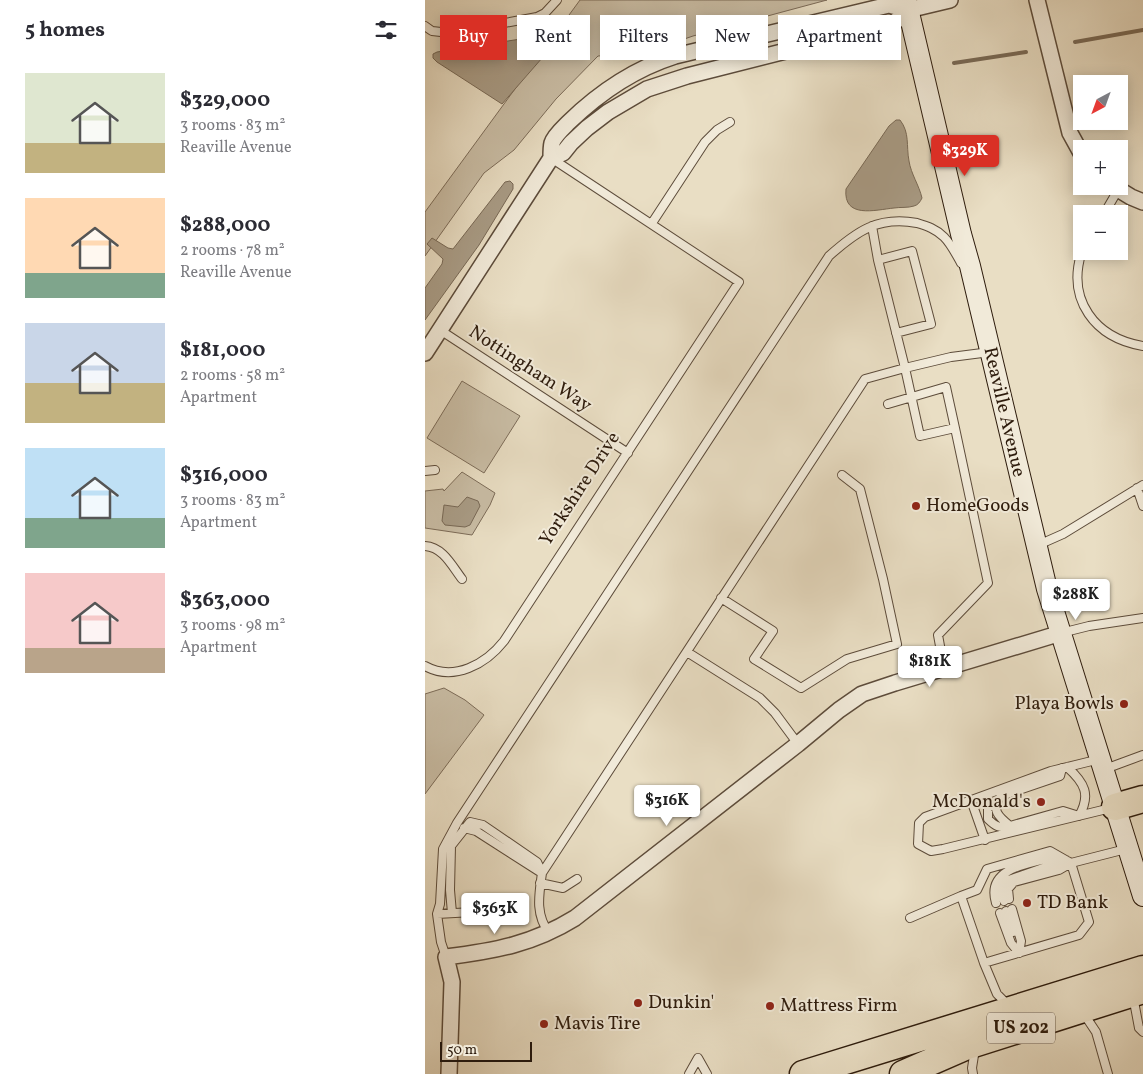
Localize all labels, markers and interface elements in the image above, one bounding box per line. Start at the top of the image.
chip: Buy [440,15,507,60]
chip: Rent [517,15,590,60]
chip: Filters [600,15,686,60]
chip: New [696,15,768,60]
chip: Apartment [778,15,901,60]
text: 5 homes [25,16,105,45]
icon: filters [372,16,400,44]
north arrow [1073,75,1127,130]
map controls [1073,75,1128,260]
text: $329,000 [180,86,270,115]
icon: home [65,93,125,153]
text: 3 rooms · 83 m² [180,115,285,137]
pin: $329K [930,134,1000,177]
text: Reaville Avenue [180,137,292,159]
text: $329K [942,140,988,162]
button: + [1073,140,1128,195]
button: − [1073,205,1128,260]
text: $288,000 [180,211,270,240]
icon: home [65,218,125,278]
text: 2 rooms · 78 m² [180,240,285,262]
text: Reaville Avenue [180,262,292,284]
street label: Nottingham Way [463,319,597,419]
text: $181,000 [180,336,265,365]
icon: home [65,343,125,403]
street label: Reaville Avenue [976,344,1032,480]
text: 2 rooms · 58 m² [180,365,285,387]
text: Apartment [180,387,257,409]
street label: Yorkshire Drive [533,427,627,551]
text: $316,000 [180,461,268,490]
icon: home [65,468,125,528]
text: 3 rooms · 83 m² [180,490,285,512]
place label: HomeGoods [926,493,1029,519]
marker: HomeGoods [910,500,922,512]
text: Apartment [180,512,257,534]
pin: $288K [1041,578,1111,621]
text: $288K [1053,584,1099,606]
text: $363,000 [180,586,270,615]
icon: home [65,593,125,653]
text: 3 rooms · 98 m² [180,615,285,637]
text: Apartment [180,637,257,659]
pin: $181K [895,646,965,688]
text: $181K [909,651,951,673]
place label: Playa Bowls [1015,691,1114,717]
marker: Playa Bowls [1118,698,1130,710]
pin: $316K [632,784,702,827]
place label: McDonald's [932,789,1031,815]
text: $316K [645,790,689,812]
marker: McDonald's [1035,796,1047,808]
place label: TD Bank [1037,890,1108,916]
pin: $363K [460,892,530,935]
marker: TD Bank [1021,897,1033,909]
text: $363K [472,898,518,920]
place label: Dunkin' [648,990,714,1016]
place label: Mattress Firm [780,993,898,1019]
marker: Dunkin' [632,997,644,1009]
marker: Mattress Firm [764,1000,776,1012]
place label: Mavis Tire [554,1011,641,1037]
road number: US 202 [987,1012,1055,1044]
marker: Mavis Tire [538,1018,550,1030]
scale bar [440,1039,533,1062]
text: 50 m [447,1041,477,1060]

